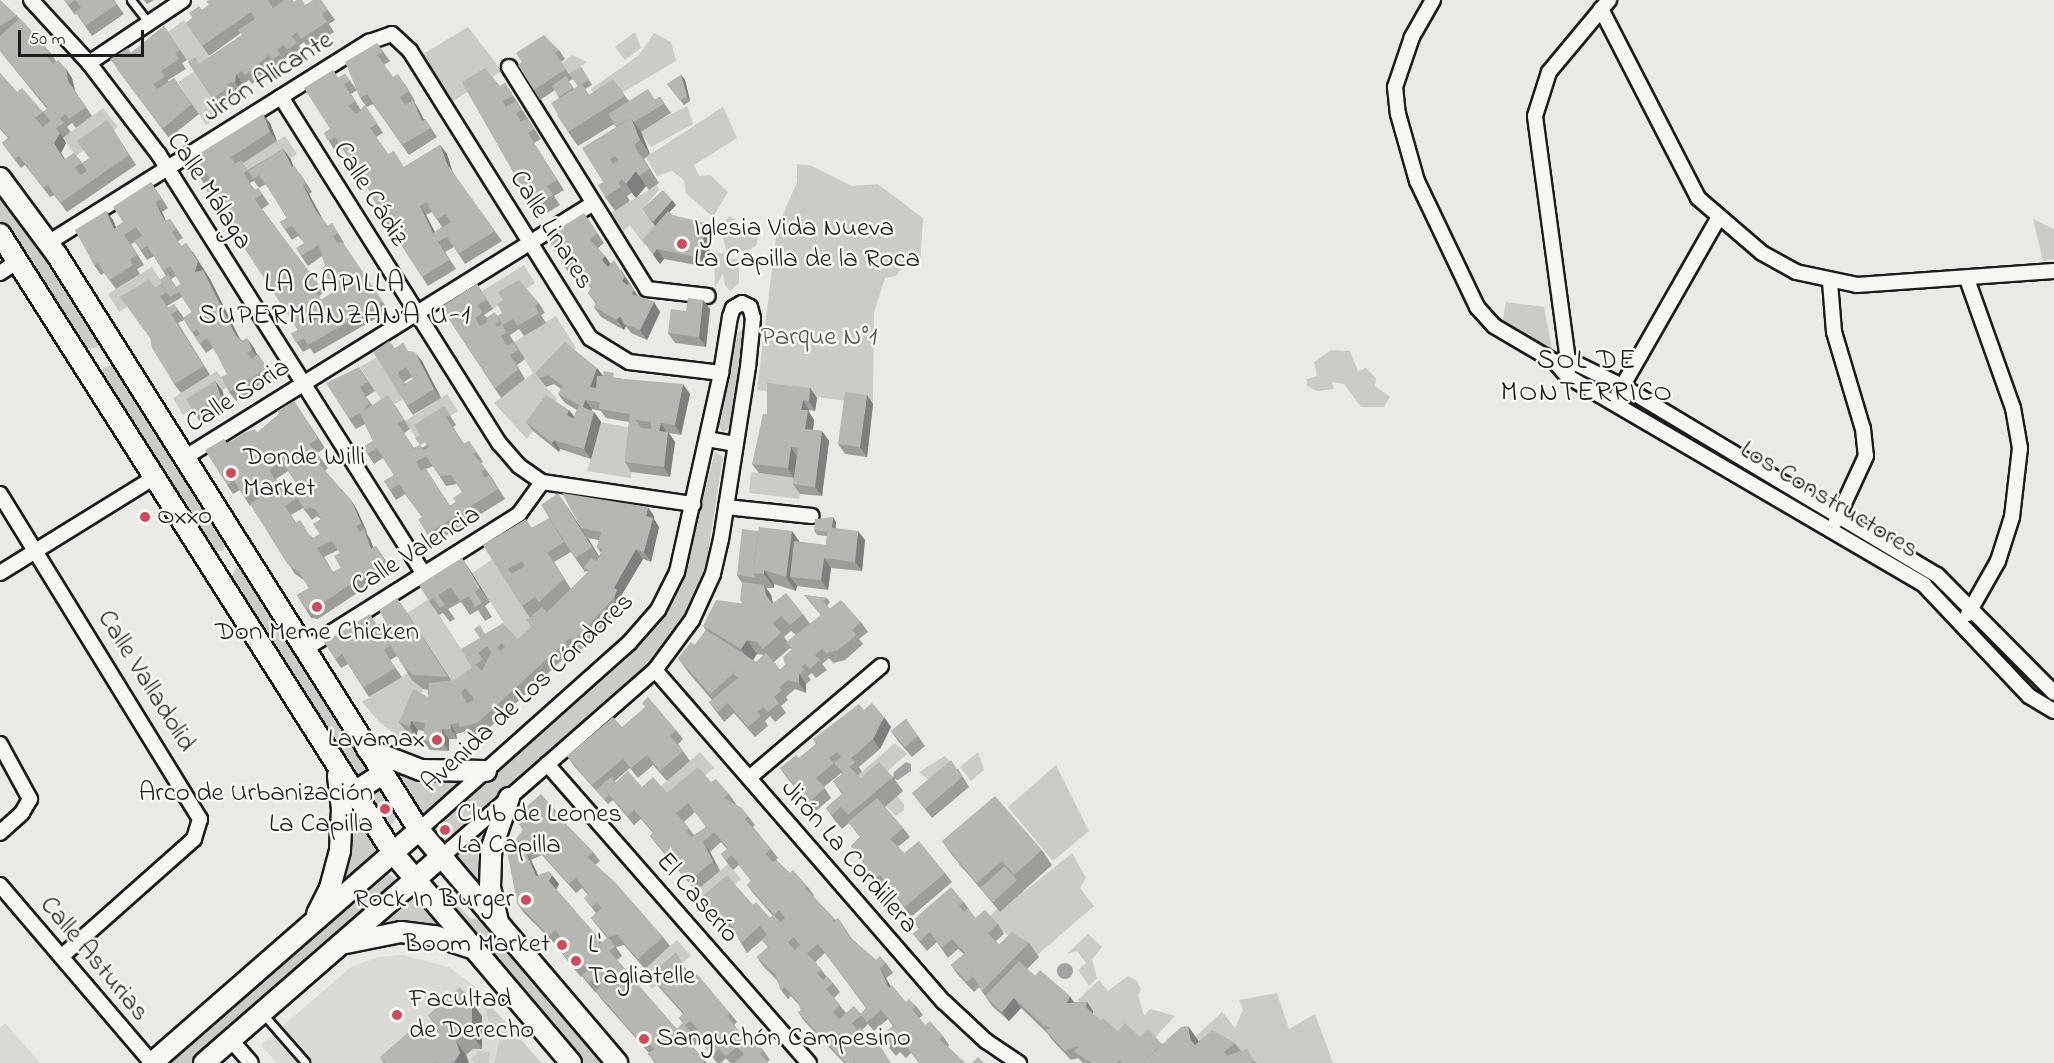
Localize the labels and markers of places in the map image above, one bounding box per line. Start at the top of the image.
place label: Iglesia Vida Nueva La Capilla de la Roca [694,212,920,275]
marker: Iglesia Vida Nueva La Capilla de la Roca [675,237,689,251]
place label: Donde Willi Market [243,441,365,504]
marker: Donde Willi Market [224,466,238,480]
place label: Oxxo [157,501,212,533]
marker: Oxxo [138,510,152,524]
marker: Don Meme Chicken [310,600,324,614]
place label: Don Meme Chicken [215,617,419,649]
place label: Lavamax [328,724,425,756]
marker: Lavamax [430,733,444,747]
place label: Arco de Urbanización La Capilla [139,777,373,840]
place label: Club de Leones La Capilla [457,798,622,861]
marker: Arco de Urbanización La Capilla [378,802,392,816]
marker: Club de Leones La Capilla [438,823,452,837]
place label: Rock In Burger [354,884,514,916]
marker: Rock In Burger [519,893,533,907]
place label: Boom Market [404,929,550,961]
place label: L' Tagliatelle [588,929,695,992]
marker: Boom Market [555,938,569,952]
marker: L' Tagliatelle [569,954,583,968]
place label: Facultad de Derecho [409,983,534,1046]
marker: Facultad de Derecho [390,1008,404,1022]
place label: Sanguchón Campesino [656,1023,911,1055]
marker: Sanguchón Campesino [637,1032,651,1046]

